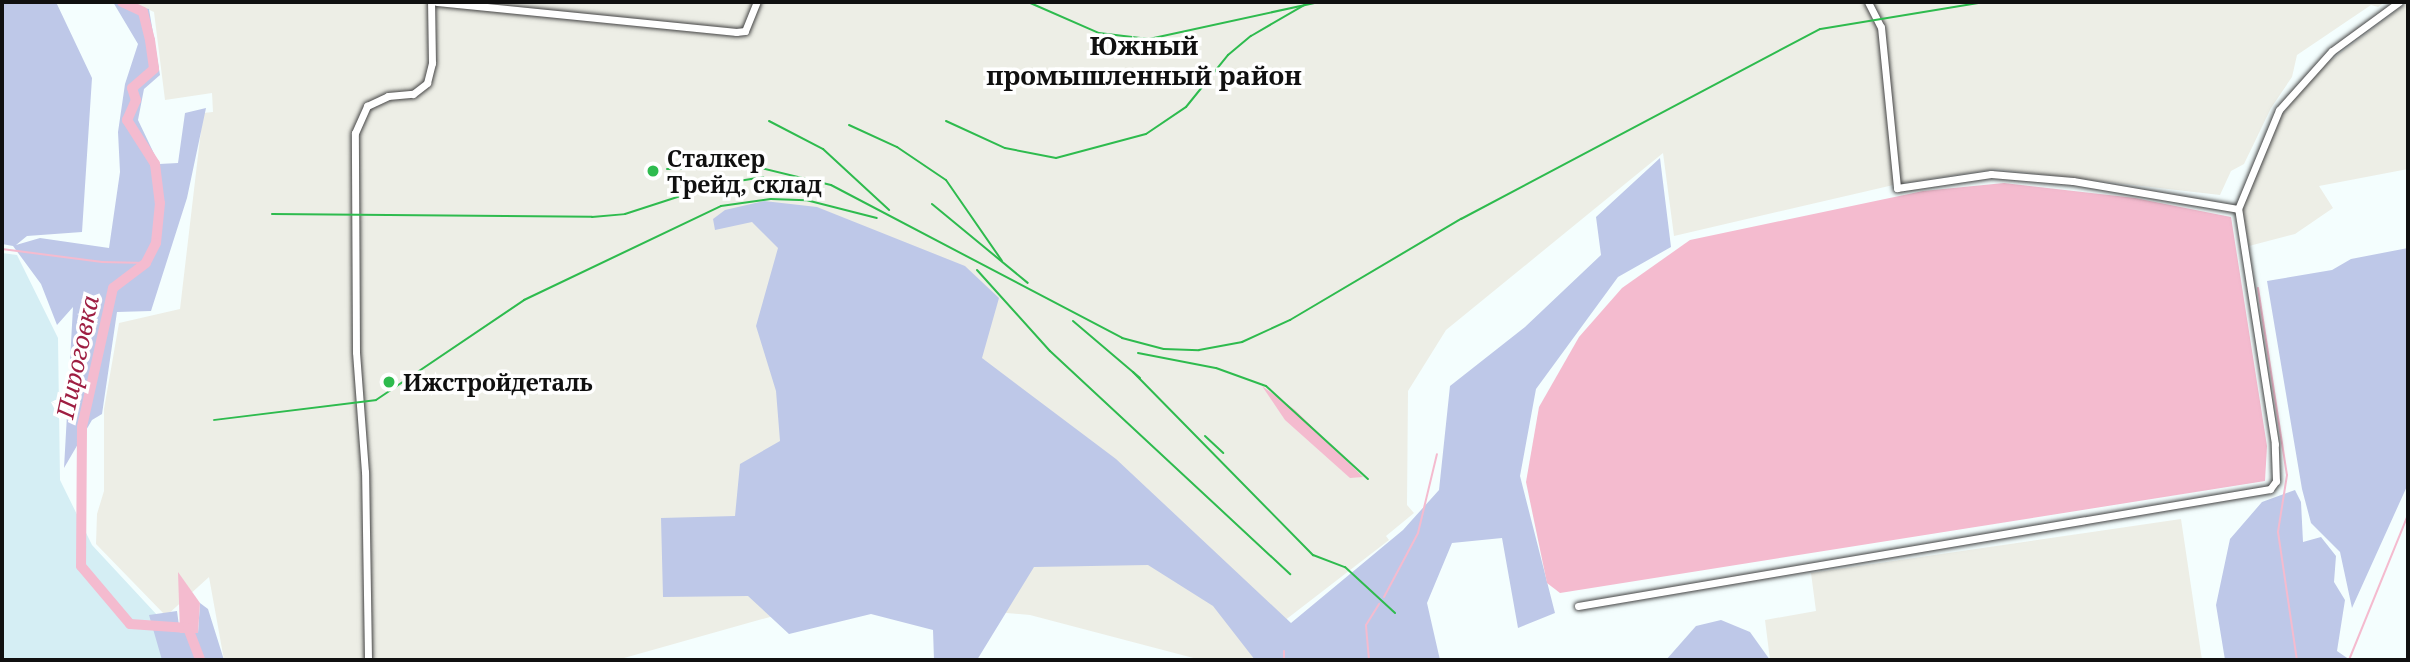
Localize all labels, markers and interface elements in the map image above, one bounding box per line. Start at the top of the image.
district label: Южный промышленный район [986,30,1302,92]
place label: Сталкер Трейд, склад [667,144,822,198]
marker: Сталкер Трейд, склад [645,163,661,179]
water label: Пироговка [50,293,104,421]
place label: Ижстройдеталь [403,368,593,396]
marker: Ижстройдеталь [381,374,397,390]

